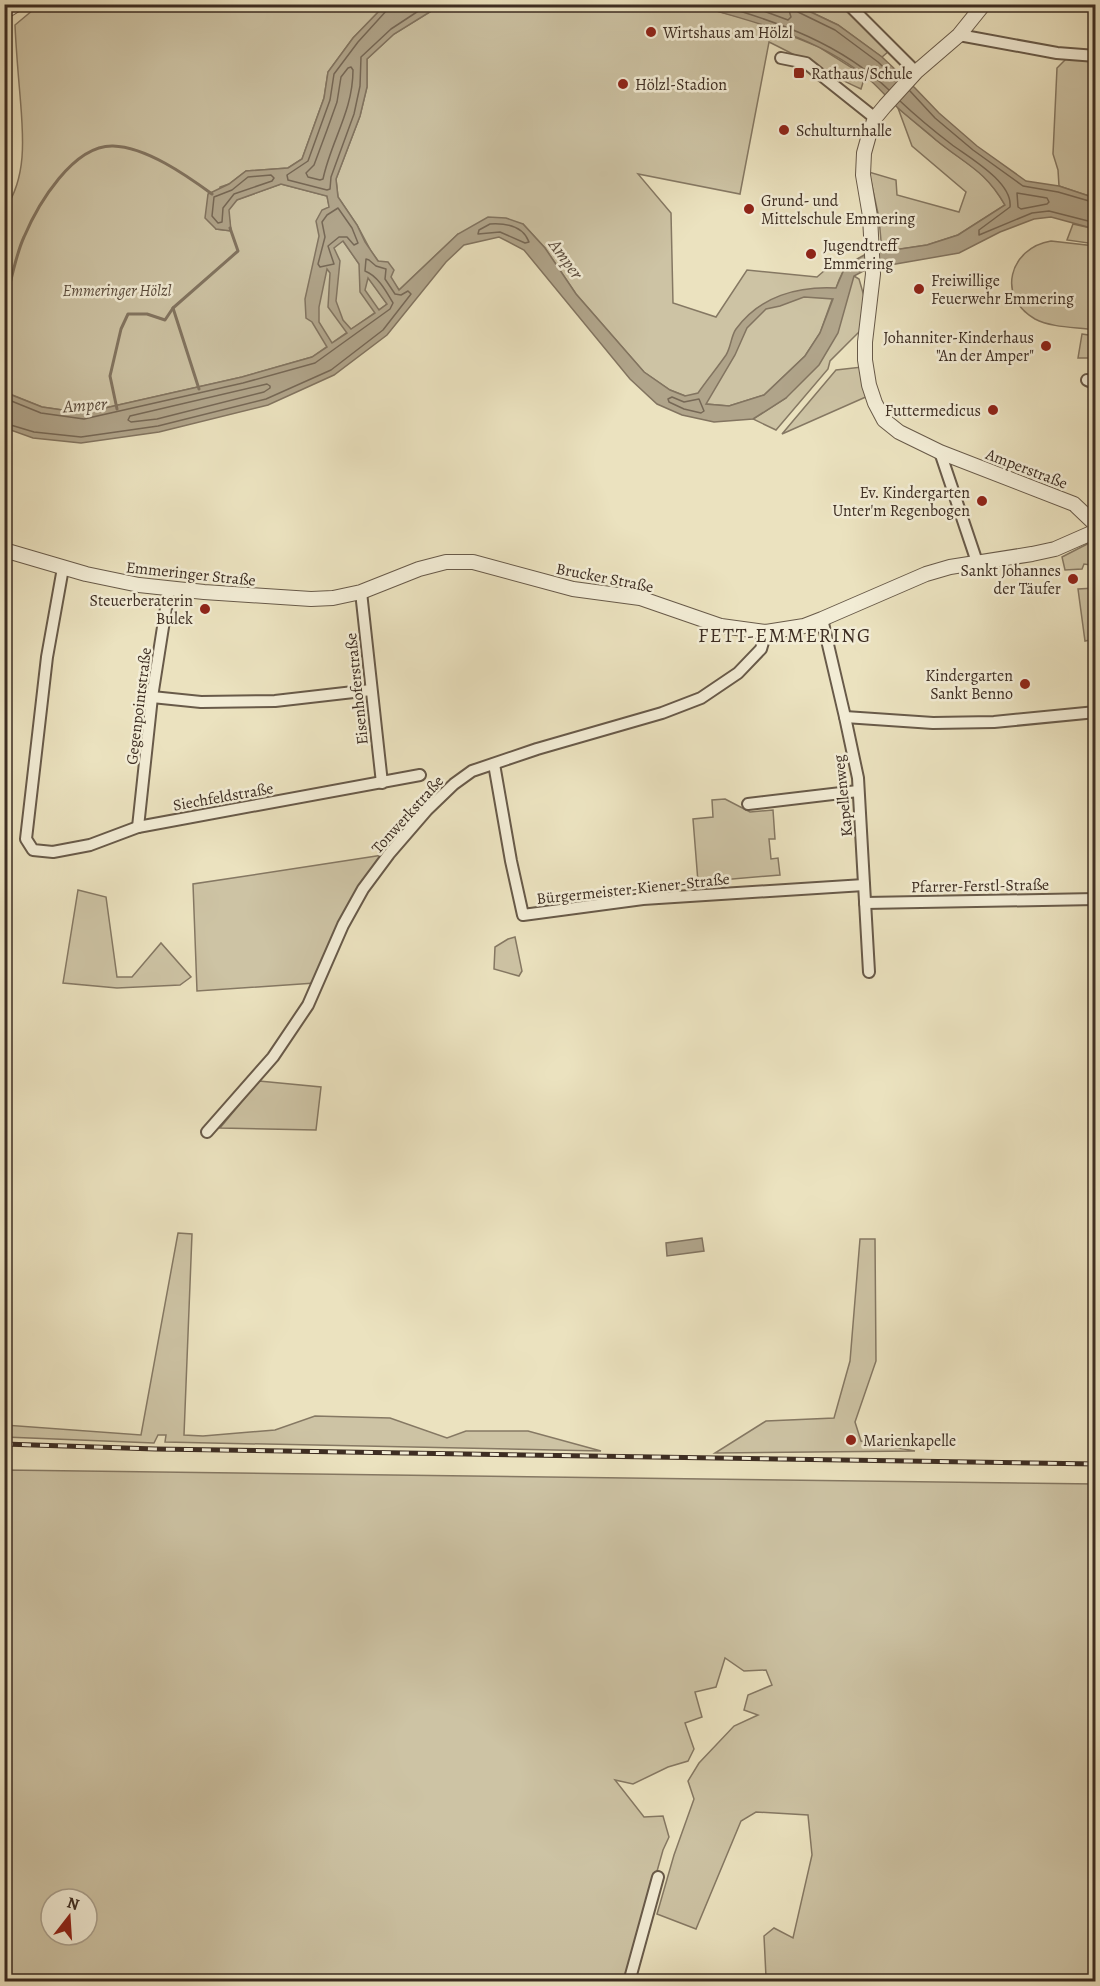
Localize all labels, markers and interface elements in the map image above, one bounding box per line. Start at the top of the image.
place label: Wirtshaus am Hölzl [662,22,793,44]
marker: Wirtshaus am Hölzl [644,25,658,39]
place label: Rathaus/Schule [811,63,913,85]
marker: Rathaus/Schule [792,66,806,80]
place label: Hölzl-Stadion [635,74,727,96]
marker: Hölzl-Stadion [616,77,630,91]
place label: Schulturnhalle [796,120,892,142]
marker: Schulturnhalle [777,123,791,137]
place label: Grund- und Mittelschule Emmering [761,190,915,230]
marker: Grund- und Mittelschule Emmering [742,202,756,216]
water label: Amper [543,233,589,284]
place label: Jugendtreff Emmering [823,235,900,275]
marker: Jugendtreff Emmering [804,247,818,261]
place label: Freiwillige Feuerwehr Emmering [931,270,1074,310]
park label: Emmeringer Hölzl [63,280,171,302]
marker: Freiwillige Feuerwehr Emmering [912,282,926,296]
place label: Johanniter-Kinderhaus "An der Amper" [883,327,1034,367]
marker: Johanniter-Kinderhaus "An der Amper" [1039,339,1053,353]
water label: Amper [61,391,109,419]
place label: Futtermedicus [885,400,981,422]
marker: Futtermedicus [986,403,1000,417]
street label: Amperstraße [982,443,1071,495]
place label: Ev. Kindergarten Unter'm Regenbogen [832,482,970,522]
marker: Ev. Kindergarten Unter'm Regenbogen [975,494,989,508]
street label: Emmeringer Straße [125,556,257,592]
street label: Brucker Straße [554,558,655,598]
place label: Sankt Johannes der Täufer [961,560,1061,600]
marker: Sankt Johannes der Täufer [1066,572,1080,586]
place label: Steuerberaterin Bulek [90,590,193,630]
marker: Steuerberaterin Bulek [198,602,212,616]
district label: FETT-EMMERING [698,622,872,649]
street label: Eisenhoferstraße [340,632,374,746]
street label: Gegenpointstraße [121,646,157,766]
place label: Kindergarten Sankt Benno [925,665,1013,705]
marker: Kindergarten Sankt Benno [1018,677,1032,691]
street label: Kapellenweg [828,754,858,838]
street label: Tonwerkstraße [367,771,449,859]
street label: Siechfeldstraße [171,777,275,817]
street label: Bürgermeister-Kiener-Straße [535,868,731,910]
street label: Pfarrer-Ferstl-Straße [911,874,1049,898]
place label: Marienkapelle [863,1430,956,1452]
marker: Marienkapelle [844,1433,858,1447]
north arrow [39,1887,99,1947]
text: N [64,1891,82,1916]

